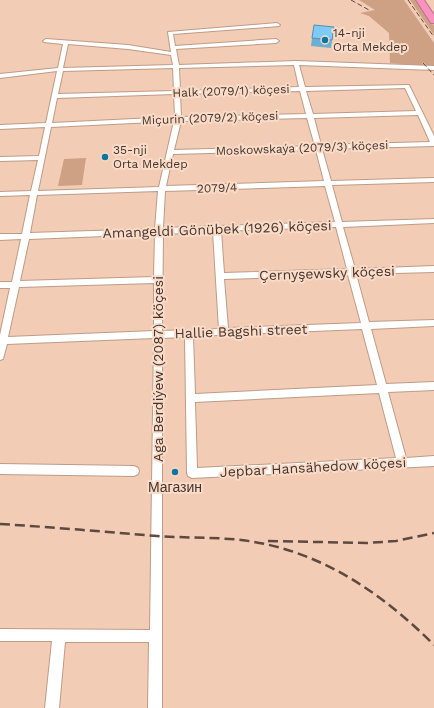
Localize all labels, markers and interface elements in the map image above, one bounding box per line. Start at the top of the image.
place label: 14-nji Orta Mekdep [333,26,408,54]
marker: 14-nji Orta Mekdep [320,35,330,45]
street label: Halk (2079/1) köçesi [172,82,290,100]
street label: Miçurin (2079/2) köçesi [141,109,279,127]
street label: Moskowskaýa (2079/3) köçesi [215,138,389,158]
place label: 35-nji Orta Mekdep [113,143,188,171]
marker: 35-nji Orta Mekdep [100,152,110,162]
street label: 2079/4 [197,180,237,196]
street label: Amangeldi Gönübek (1926) köçesi [102,217,332,241]
street label: Çernyşewsky köçesi [259,263,395,283]
street label: Aga Berdiýew (2087) köçesi [150,276,166,462]
street label: Hallie Bagshi street [174,321,308,341]
street label: Jepbar Hansähedow köçesi [219,454,407,480]
marker: Магазин [170,467,180,477]
place label: Магазин [148,479,202,495]

